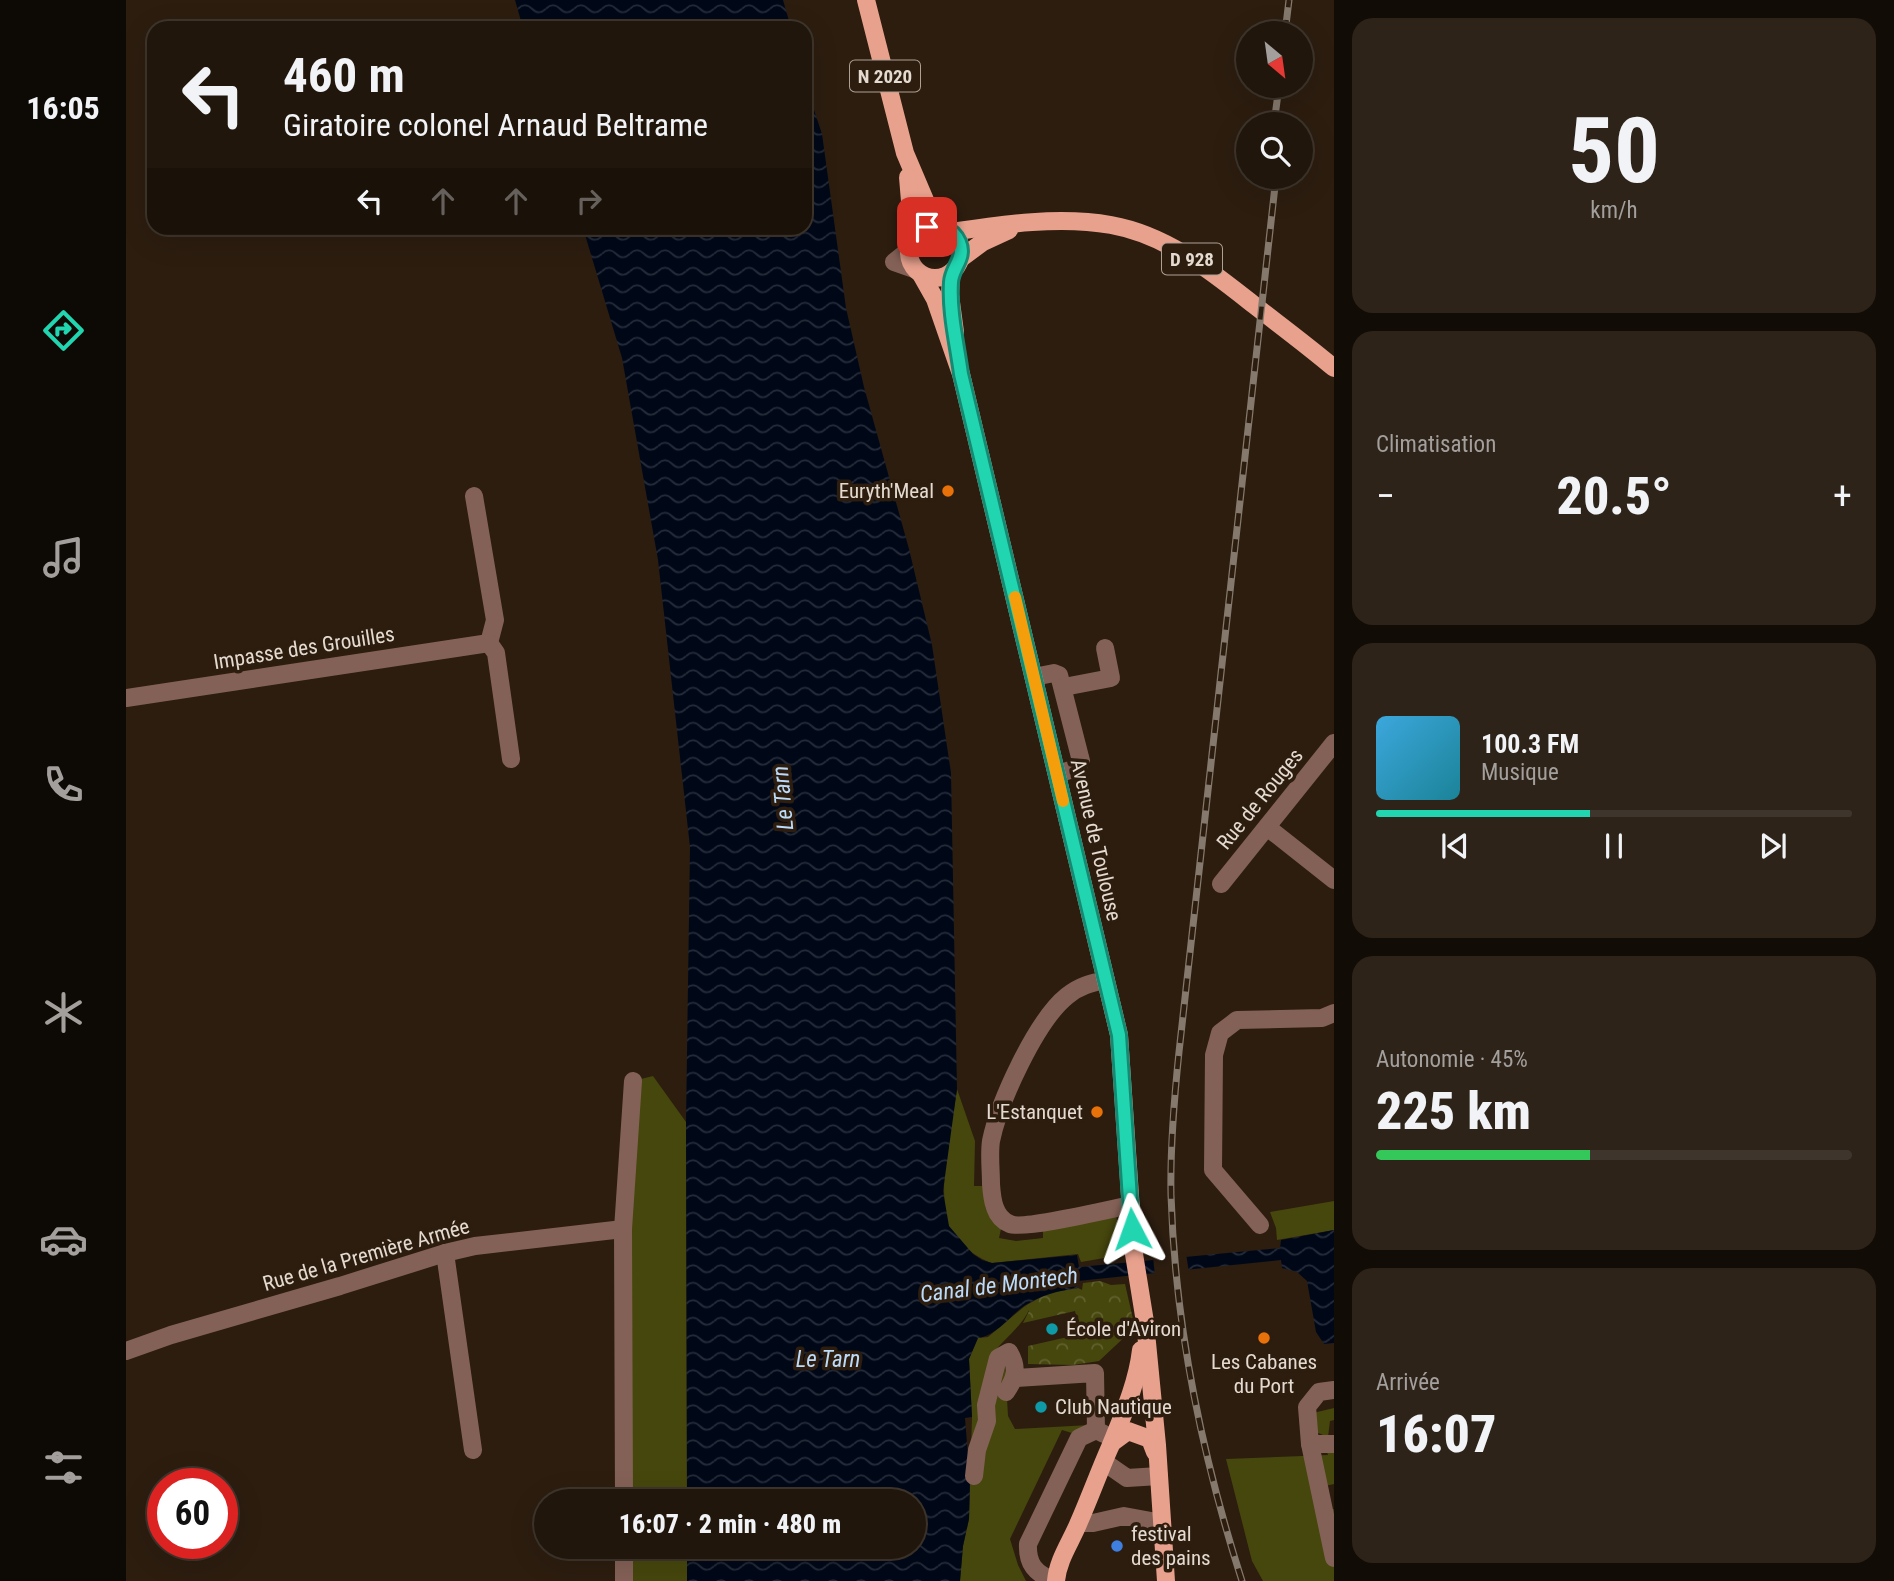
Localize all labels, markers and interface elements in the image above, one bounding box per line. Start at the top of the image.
north arrow [1236,21,1312,98]
map controls [1236,21,1313,189]
text: 460 m [283,47,405,104]
icon: left [168,49,259,140]
road number: N 2020 [850,60,920,92]
text: 16:05 [26,89,100,127]
text: 50 [1568,98,1660,204]
text: Giratoire colonel Arnaud Beltrame [283,106,708,144]
button: search [1236,112,1313,189]
icon: left [351,182,389,220]
icon: ahead [424,182,462,220]
icon: ahead [497,182,535,220]
icon: right [570,182,608,220]
pin [897,197,957,257]
text: km/h [1590,197,1638,224]
icon: arrive [908,208,946,246]
road number: D 928 [1162,244,1222,274]
icon: directions [39,306,88,355]
text: Climatisation [1376,431,1496,458]
text: 20.5° [1556,466,1672,527]
text: − [1376,474,1395,518]
text: + [1833,474,1852,518]
place label: Euryth'Meal [839,479,934,503]
marker: Euryth'Meal [940,483,956,499]
icon: music [39,533,88,582]
street label: Impasse des Grouilles [212,622,396,674]
text: 100.3 FM [1481,729,1579,759]
street label: Rue de Rouges [1212,744,1308,854]
street label: Avenue de Toulouse [1066,757,1126,923]
text: Musique [1481,759,1559,786]
icon: phone [39,760,88,809]
water label: Le Tarn [767,765,799,831]
icon: previous [1436,827,1474,865]
icon: pause [1595,827,1633,865]
icon: next [1754,827,1792,865]
icon: climate [39,988,88,1037]
text: Autonomie · 45% [1376,1046,1528,1073]
text: 225 km [1376,1081,1531,1142]
place label: L'Estanquet [986,1100,1083,1124]
marker: L'Estanquet [1089,1104,1105,1120]
position arrow [1095,1192,1169,1266]
street label: Rue de la Première Armée [260,1214,472,1296]
icon: car [39,1215,88,1264]
water label: Canal de Montech [918,1262,1080,1308]
place label: École d'Aviron [1066,1317,1181,1341]
marker: École d'Aviron [1044,1321,1060,1337]
marker: Les Cabanes du Port [1256,1330,1272,1346]
water label: Le Tarn [796,1346,860,1373]
place label: Les Cabanes du Port [1211,1350,1317,1398]
text: Arrivée [1376,1369,1440,1396]
place label: Club Nautique [1055,1395,1172,1419]
marker: Club Nautique [1033,1399,1049,1415]
text: 16:07 [1376,1404,1496,1465]
icon: filters [39,1443,88,1492]
speed limit sign: 60 [147,1468,238,1559]
text: 16:07 · 2 min · 480 m [619,1509,841,1539]
place label: festival des pains [1131,1522,1211,1570]
marker: festival des pains [1109,1538,1125,1554]

